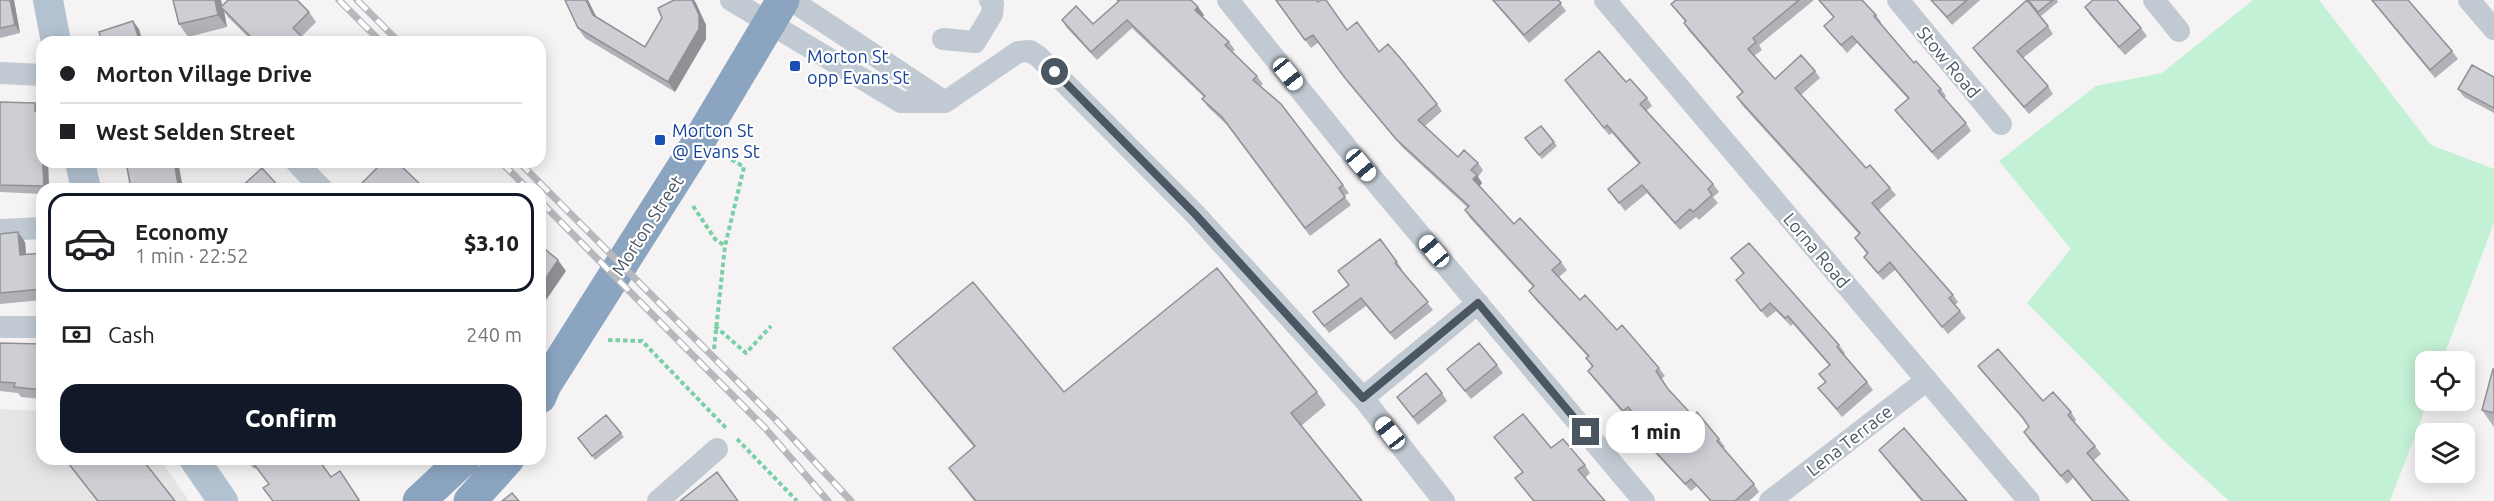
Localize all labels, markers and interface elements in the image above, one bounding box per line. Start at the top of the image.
street label: Stow Road [1914,22,1984,102]
place label: Morton St opp Evans St [807,46,909,87]
car [1270,54,1306,94]
route start [1041,58,1068,85]
marker: Morton St opp Evans St [788,59,802,73]
text: Morton Village Drive [96,61,312,86]
text: West Selden Street [96,119,295,144]
place label: Morton St @ Evans St [672,120,760,161]
marker: Morton St @ Evans St [653,133,667,147]
car [1343,145,1379,185]
street label: Morton Street [607,171,687,279]
street label: Lorna Road [1780,208,1854,292]
icon: car [63,216,117,270]
text: Economy [135,219,228,244]
text: $3.10 [464,230,519,255]
car [1416,231,1452,271]
text: 1 min · 22:52 [135,244,249,267]
icon: cash [60,318,93,351]
text: Cash [108,322,155,347]
text: 240 m [466,323,522,346]
map controls [2415,351,2475,483]
button: locate [2415,351,2475,411]
button: Confirm [60,384,522,453]
street label: Lena Terrace [1802,400,1896,480]
callout: 1 min [1607,411,1706,453]
car [1372,413,1408,453]
route end [1572,418,1599,445]
text: 1 min [1630,420,1681,443]
button: layers [2415,423,2475,483]

